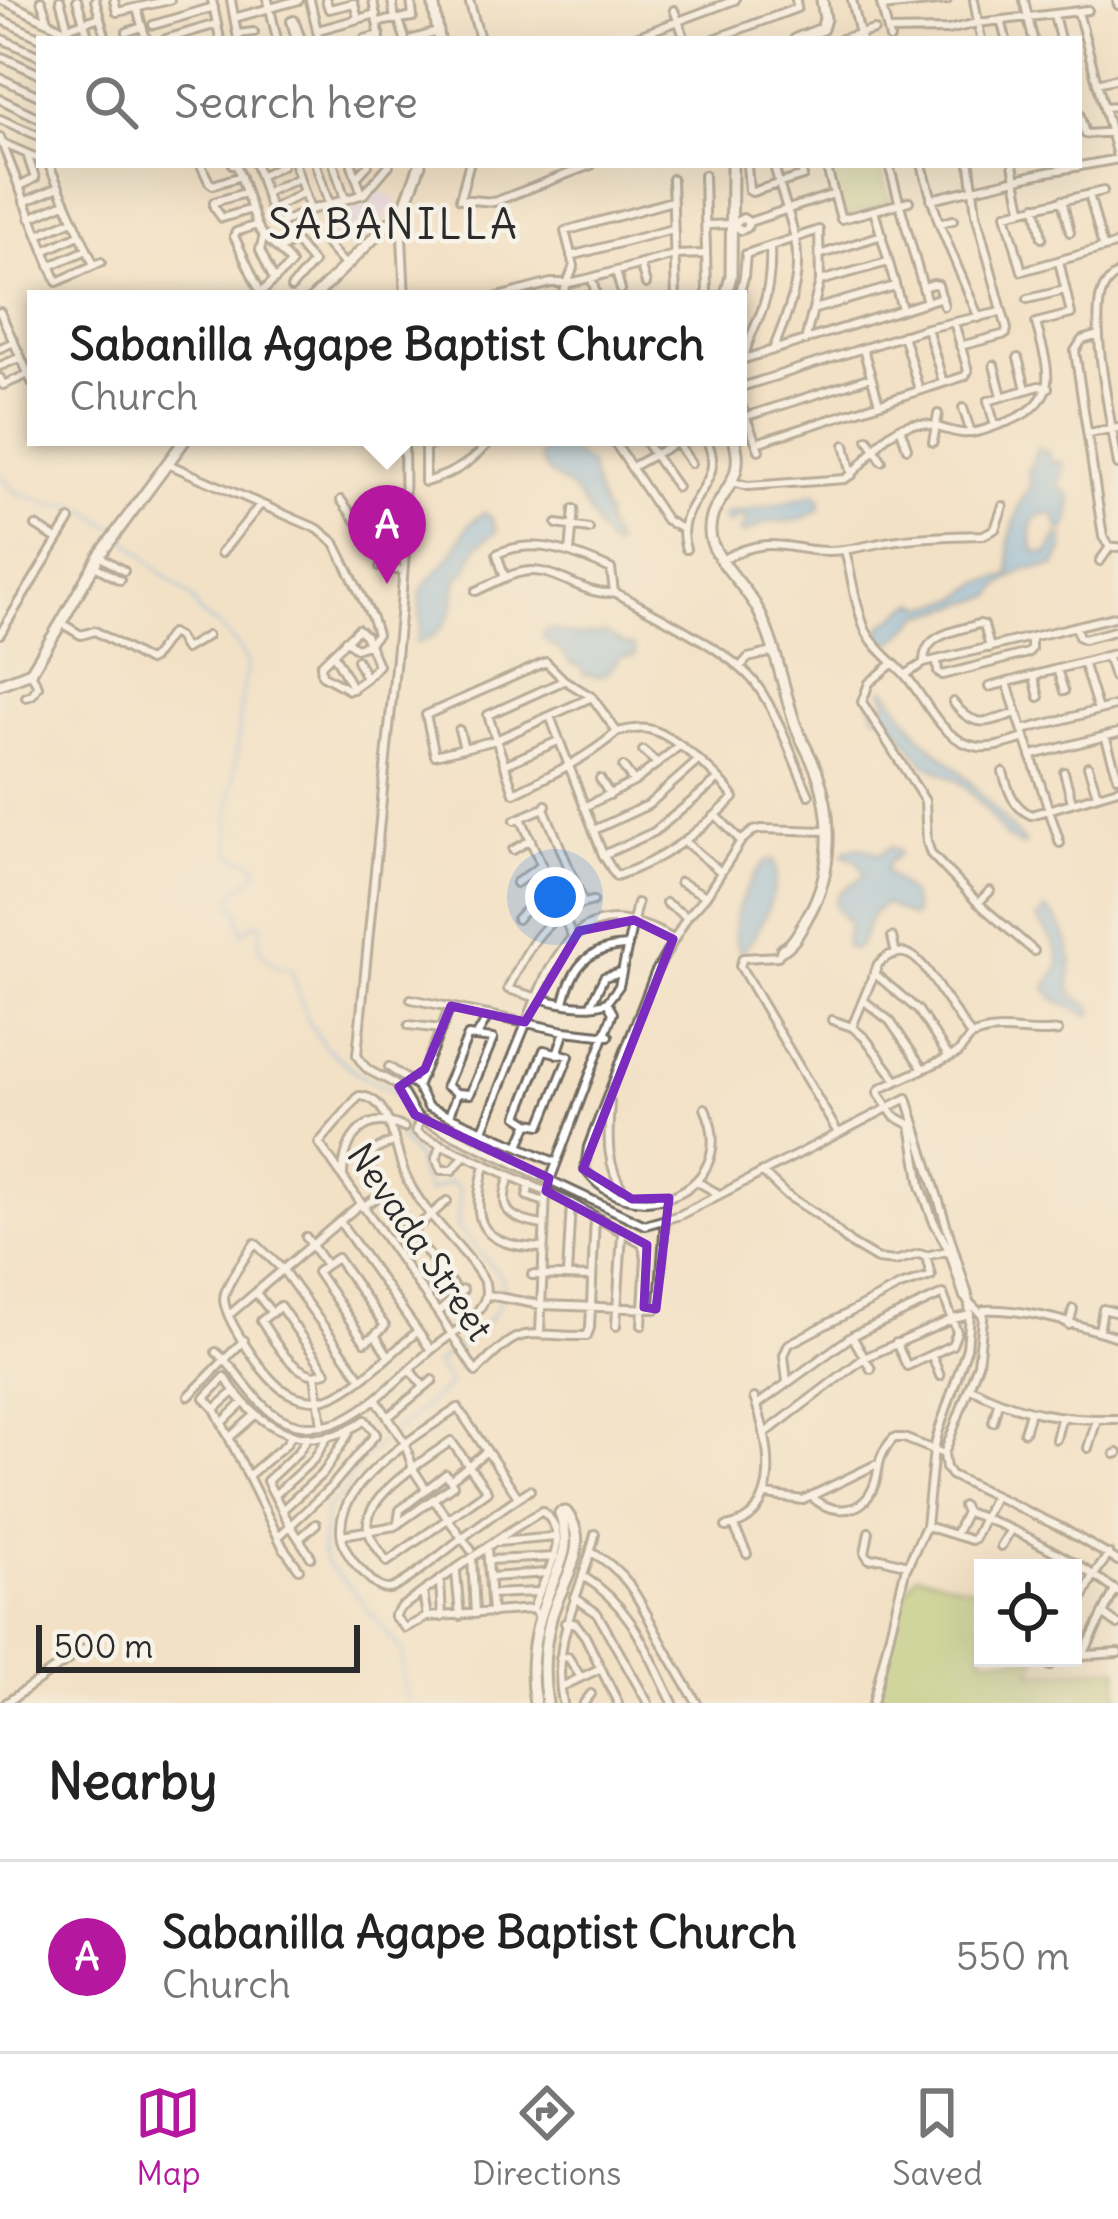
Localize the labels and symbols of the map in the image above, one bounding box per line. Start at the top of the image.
district label: SABANILLA [268,198,520,250]
pin: A [348,485,426,584]
your location [525,867,585,927]
street label: Nevada Street [338,1135,502,1349]
scale bar [36,1619,360,1672]

